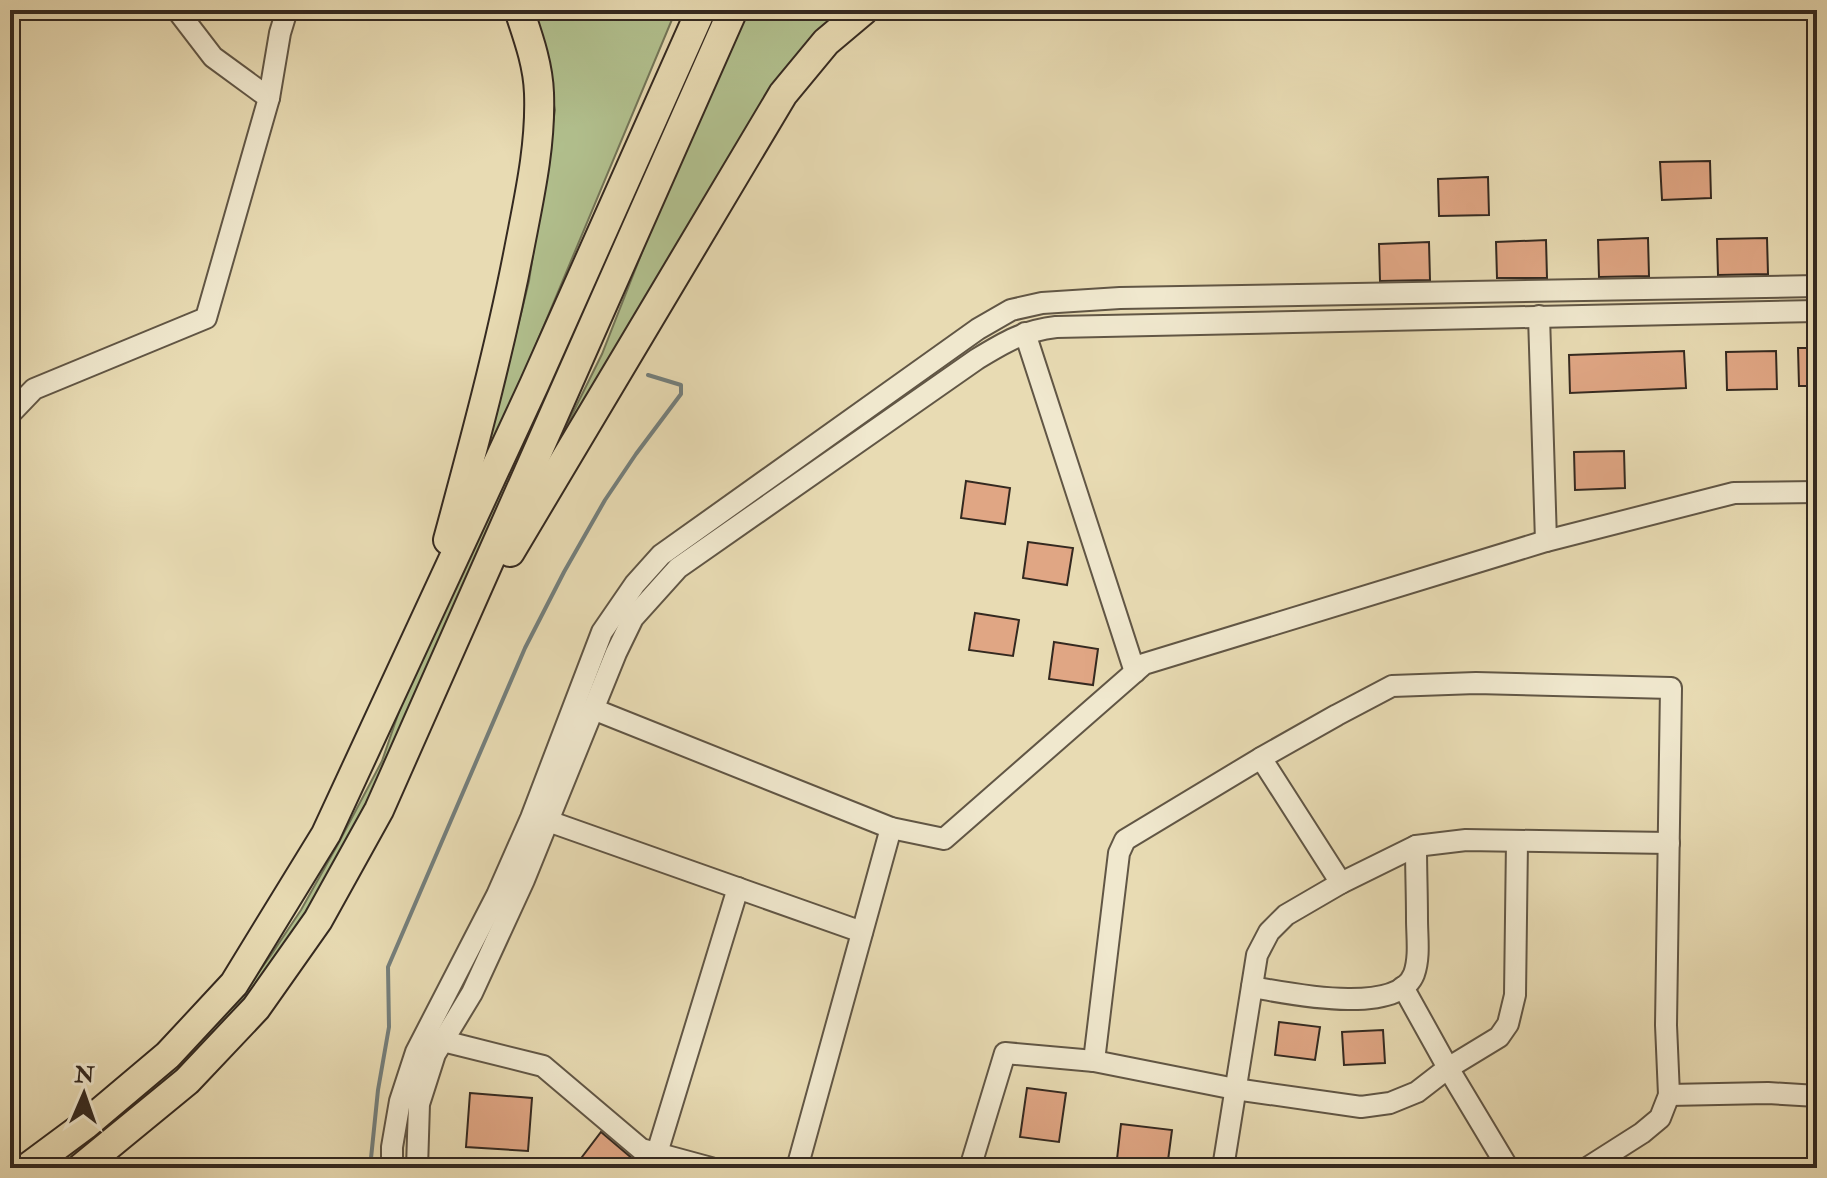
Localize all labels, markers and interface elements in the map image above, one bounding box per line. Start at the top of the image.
north arrow [44,1054,124,1134]
text: N [73,1061,95,1089]

